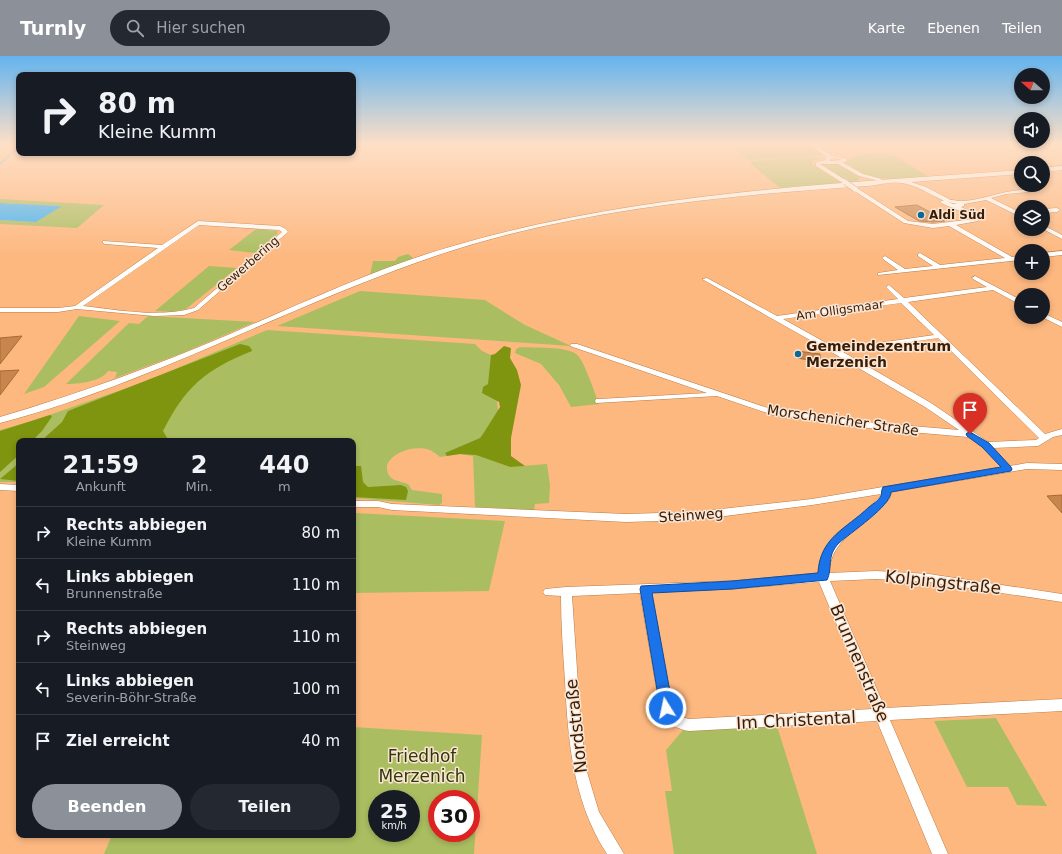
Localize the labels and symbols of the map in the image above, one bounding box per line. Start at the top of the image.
north arrow [1014,68,1050,104]
place label: Aldi Süd [929,208,985,222]
marker: Aldi Süd [916,210,926,220]
street label: Gewerbering [214,233,282,295]
street label: Am Olligsmaar [795,297,885,323]
place label: Gemeindezentrum Merzenich [806,338,951,370]
marker: Gemeindezentrum Merzenich [793,349,803,359]
pin [953,393,987,434]
street label: Morschenicher Straße [766,401,920,439]
street label: Steinweg [658,505,724,525]
street label: Kolpingstraße [884,566,1002,598]
street label: Brunnenstraße [826,601,894,725]
street label: Nordstraße [561,678,591,774]
position arrow [645,687,687,729]
street label: Im Christental [736,707,856,733]
park label: Friedhof Merzenich [378,746,466,786]
speed limit sign: 30 [428,790,480,842]

